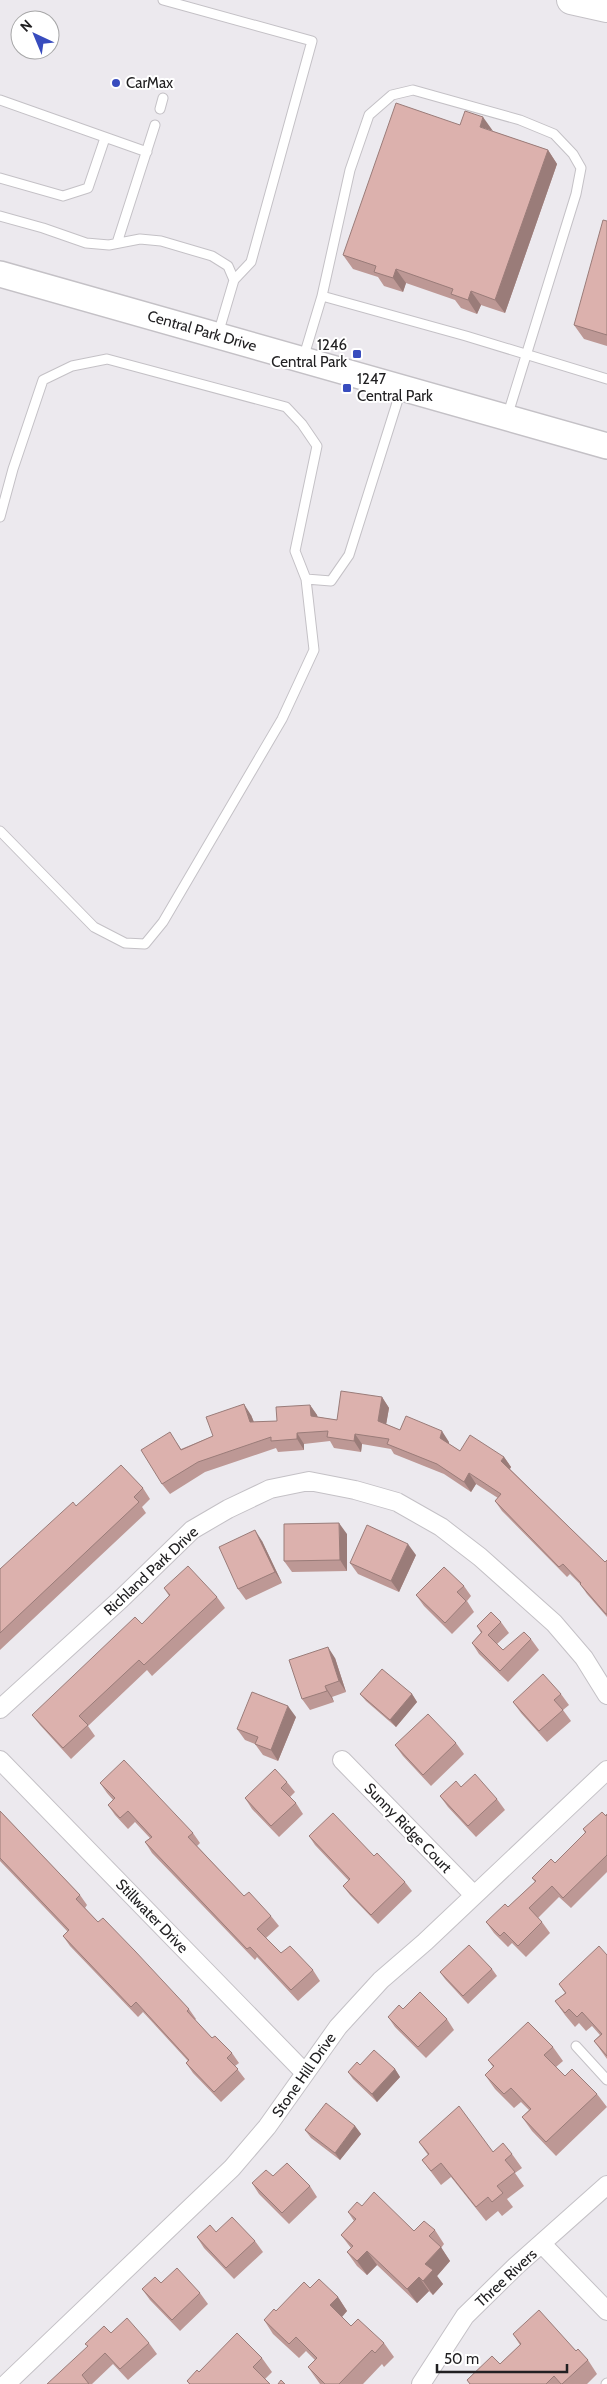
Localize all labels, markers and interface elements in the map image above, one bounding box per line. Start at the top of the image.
north arrow [10,10,60,60]
text: N [16,16,36,36]
place label: CarMax [126,74,173,92]
marker: CarMax [110,77,122,89]
street label: Central Park Drive [145,307,259,355]
place label: 1246 Central Park [271,336,347,371]
marker: 1246 Central Park [351,348,363,360]
place label: 1247 Central Park [357,370,433,405]
marker: 1247 Central Park [341,382,353,394]
street label: Richland Park Drive [100,1523,202,1619]
street label: Sunny Ridge Court [361,1779,455,1877]
street label: Stillwater Drive [112,1875,192,1957]
street label: Stone Hill Drive [268,2029,340,2121]
street label: Three Rivers [472,2245,540,2311]
scale bar [437,2342,567,2374]
text: 50 m [444,2350,479,2368]

